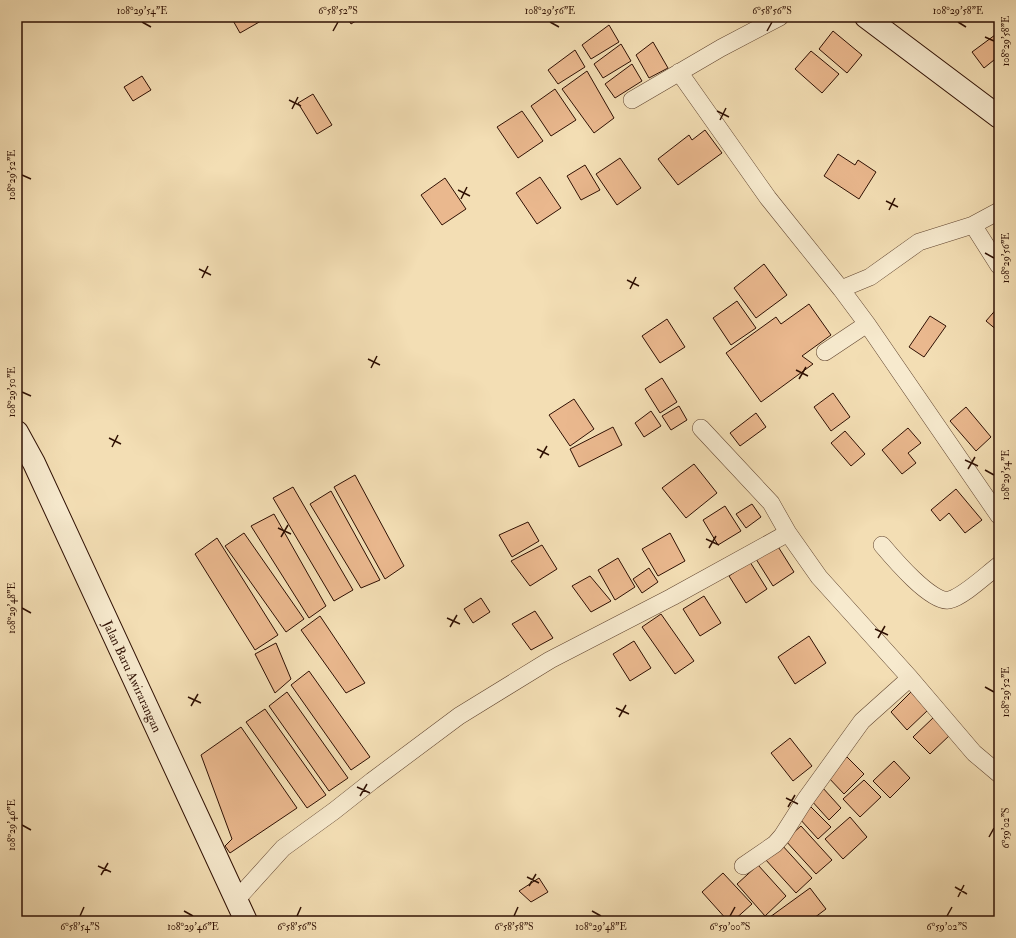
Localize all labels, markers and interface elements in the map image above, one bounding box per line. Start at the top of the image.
text: 108°29'54"E [117,5,167,17]
text: 6°58'52"S [318,5,358,17]
text: 108°29'56"E [525,5,575,17]
text: 6°58'56"S [752,5,792,17]
text: 108°29'58"E [933,5,983,17]
text: 108°29'58"E [1000,16,1012,66]
text: 108°29'52"E [6,150,18,200]
text: 108°29'56"E [1000,233,1012,283]
text: 108°29'50"E [6,367,18,417]
text: 108°29'54"E [1000,450,1012,500]
text: 108°29'48"E [6,582,18,634]
street label: Jalan Baru Awirarangan [99,617,165,735]
text: 108°29'52"E [1000,667,1012,717]
text: 108°29'46"E [6,799,18,851]
text: 6°59'02"S [1000,808,1012,848]
text: 6°58'54"S [60,921,100,933]
text: 108°29'46"E [167,921,219,933]
text: 6°58'56"S [277,921,317,933]
text: 6°58'58"S [494,921,534,933]
text: 108°29'48"E [575,921,627,933]
text: 6°59'00"S [710,921,750,933]
text: 6°59'02"S [927,921,967,933]

